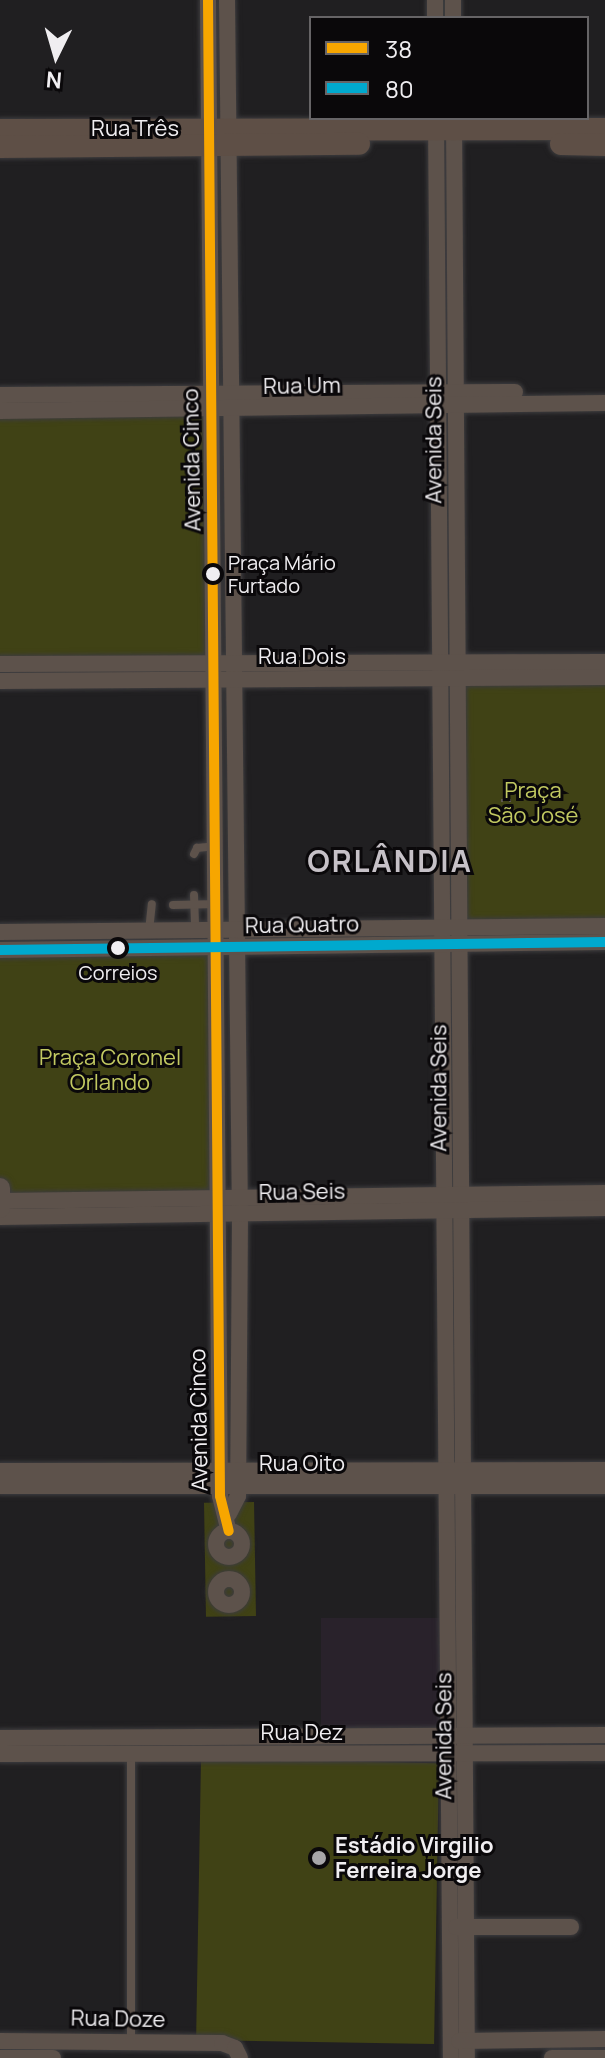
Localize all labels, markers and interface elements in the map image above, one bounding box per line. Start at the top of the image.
north arrow [16,16,96,96]
legend [309,16,589,120]
text: 38 [385,32,412,65]
text: N [45,64,63,96]
text: 80 [385,72,414,105]
street label: Rua Três [91,116,179,142]
street label: Rua Um [263,372,341,400]
street label: Avenida Seis [421,376,447,504]
street label: Avenida Cinco [178,388,206,532]
place label: Praça Mário Furtado [228,550,336,597]
marker: Praça Mário Furtado [205,566,221,582]
street label: Rua Dois [258,644,346,670]
park label: Praça São José [488,777,578,828]
district label: ORLÂNDIA [307,843,473,879]
street label: Rua Quatro [245,911,359,939]
marker: Correios [110,940,126,956]
place label: Correios [79,960,157,984]
street label: Avenida Seis [426,1024,452,1152]
park label: Praça Coronel Orlando [39,1044,181,1096]
street label: Rua Seis [258,1178,346,1206]
street label: Avenida Cinco [185,1348,213,1492]
street label: Rua Oito [259,1451,345,1477]
street label: Avenida Seis [431,1672,457,1800]
street label: Rua Dez [261,1720,343,1746]
place label: Estádio Virgilio Ferreira Jorge [335,1832,494,1884]
marker: Estádio Virgilio Ferreira Jorge [310,1849,328,1867]
street label: Rua Doze [71,2005,165,2033]

